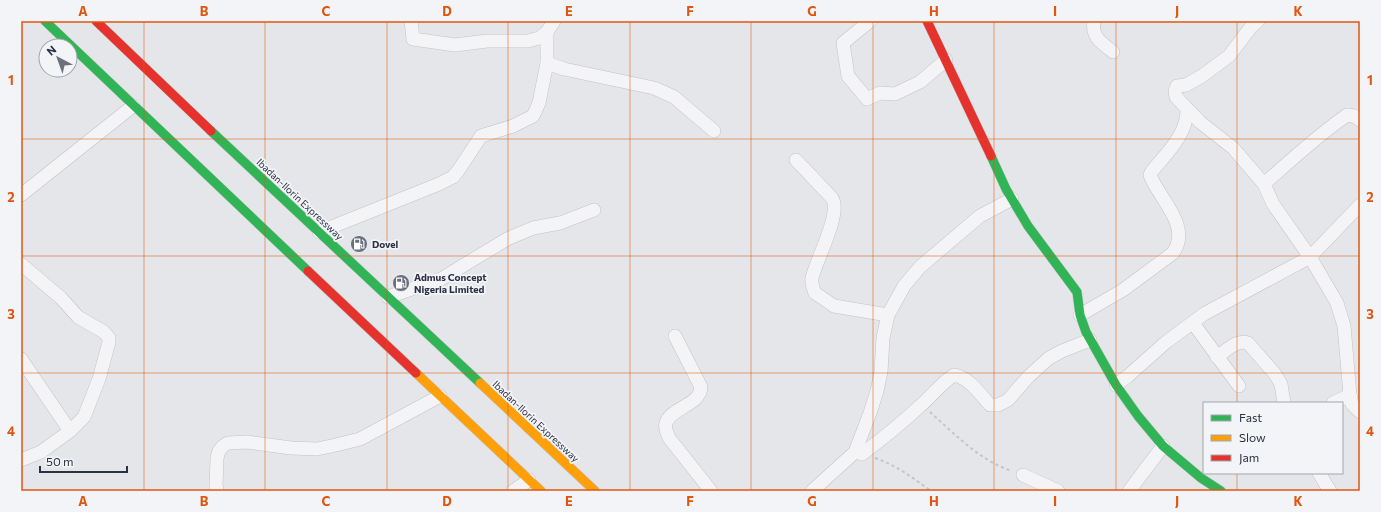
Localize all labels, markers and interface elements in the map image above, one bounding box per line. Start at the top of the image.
text: A [78,3,88,19]
text: B [200,3,209,19]
text: C [322,3,331,19]
text: D [442,3,452,19]
text: E [565,3,573,19]
text: F [686,3,694,19]
text: G [807,3,817,19]
text: H [929,3,939,19]
text: I [1053,3,1057,19]
text: J [1175,3,1179,19]
text: K [1293,3,1303,19]
north arrow [38,38,78,78]
text: N [44,42,58,58]
text: 1 [8,72,14,88]
text: 1 [1367,72,1373,88]
street label: Ibadan-Ilorin Expressway [254,156,346,242]
text: 2 [7,189,15,205]
text: 2 [1366,189,1374,205]
fuel station icon: Dovel [349,234,369,254]
place label: Dovel [372,238,399,250]
place label: Admus Concept Nigeria Limited [414,271,487,295]
fuel station icon: Admus Concept Nigeria Limited [391,273,411,293]
text: 3 [7,306,15,322]
text: 3 [1366,306,1374,322]
street label: Ibadan-Ilorin Expressway [490,378,582,464]
legend [1203,402,1343,474]
text: Fast [1239,410,1262,424]
text: 4 [7,423,15,439]
text: 4 [1366,423,1374,439]
text: Slow [1239,430,1266,444]
scale bar [40,448,127,474]
text: Jam [1239,450,1259,465]
text: 50 m [46,454,74,468]
text: A [78,493,88,509]
text: B [200,493,209,509]
text: C [322,493,331,509]
text: D [442,493,452,509]
text: E [565,493,573,509]
text: F [686,493,694,509]
text: G [807,493,817,509]
text: H [929,493,939,509]
text: I [1053,493,1057,509]
text: J [1175,493,1179,509]
text: K [1293,493,1303,509]

